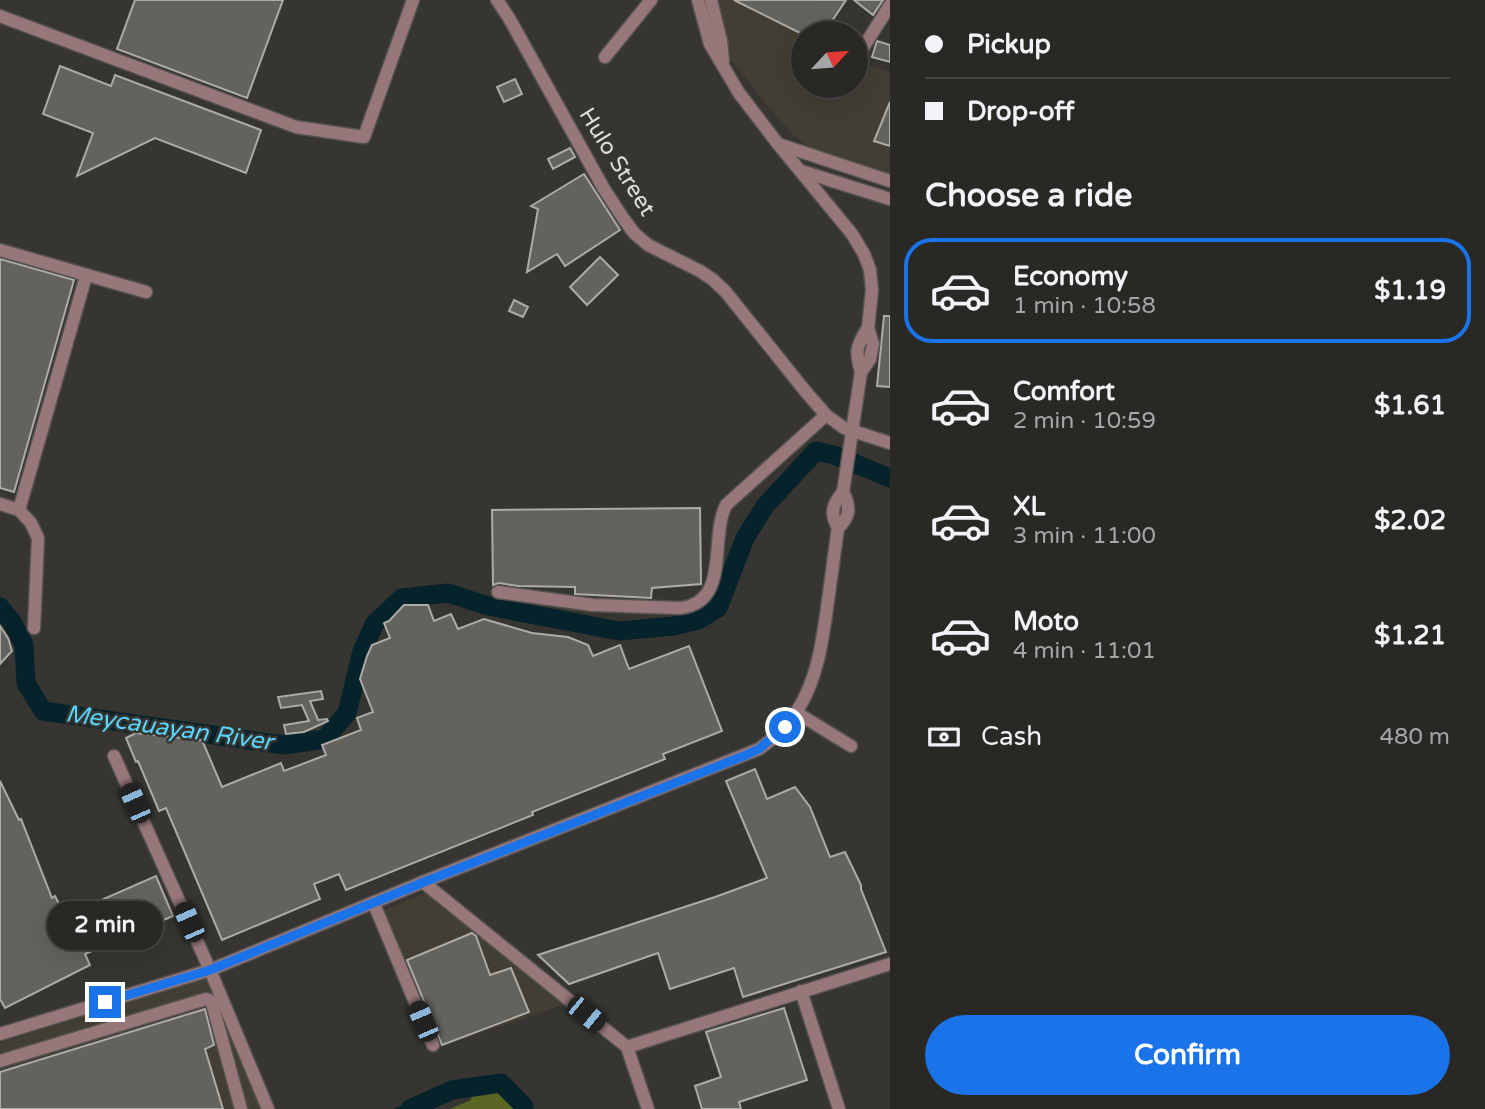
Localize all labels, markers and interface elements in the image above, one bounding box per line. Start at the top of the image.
north arrow [791,21,868,98]
map controls [791,21,868,98]
text: Pickup [967,29,1051,60]
text: Drop-off [967,96,1074,127]
street label: Hulo Street [573,103,661,222]
text: Choose a ride [925,177,1132,215]
icon: car [929,259,992,322]
text: Economy [1013,261,1128,292]
text: $1.19 [1374,275,1446,306]
text: 1 min · 10:58 [1013,292,1156,320]
icon: car [929,374,992,437]
text: Comfort [1013,376,1115,407]
text: $1.61 [1374,390,1446,421]
text: 2 min · 10:59 [1013,407,1156,435]
icon: car [929,489,992,552]
text: XL [1013,491,1045,522]
text: $2.02 [1374,505,1446,536]
text: 3 min · 11:00 [1013,522,1156,550]
icon: car [929,604,992,667]
text: Moto [1013,606,1079,637]
text: $1.21 [1374,620,1446,651]
text: 4 min · 11:01 [1013,637,1156,665]
water label: Meycauayan River [64,699,277,757]
route start [769,711,801,743]
icon: cash [925,718,963,756]
text: Cash [981,721,1042,752]
text: 480 m [1380,723,1450,751]
car [117,780,154,826]
car [171,899,208,945]
callout: 2 min [47,900,163,950]
text: 2 min [74,911,136,939]
route end [89,986,121,1018]
car [564,993,609,1035]
car [406,998,441,1044]
button: Confirm [925,1015,1450,1095]

